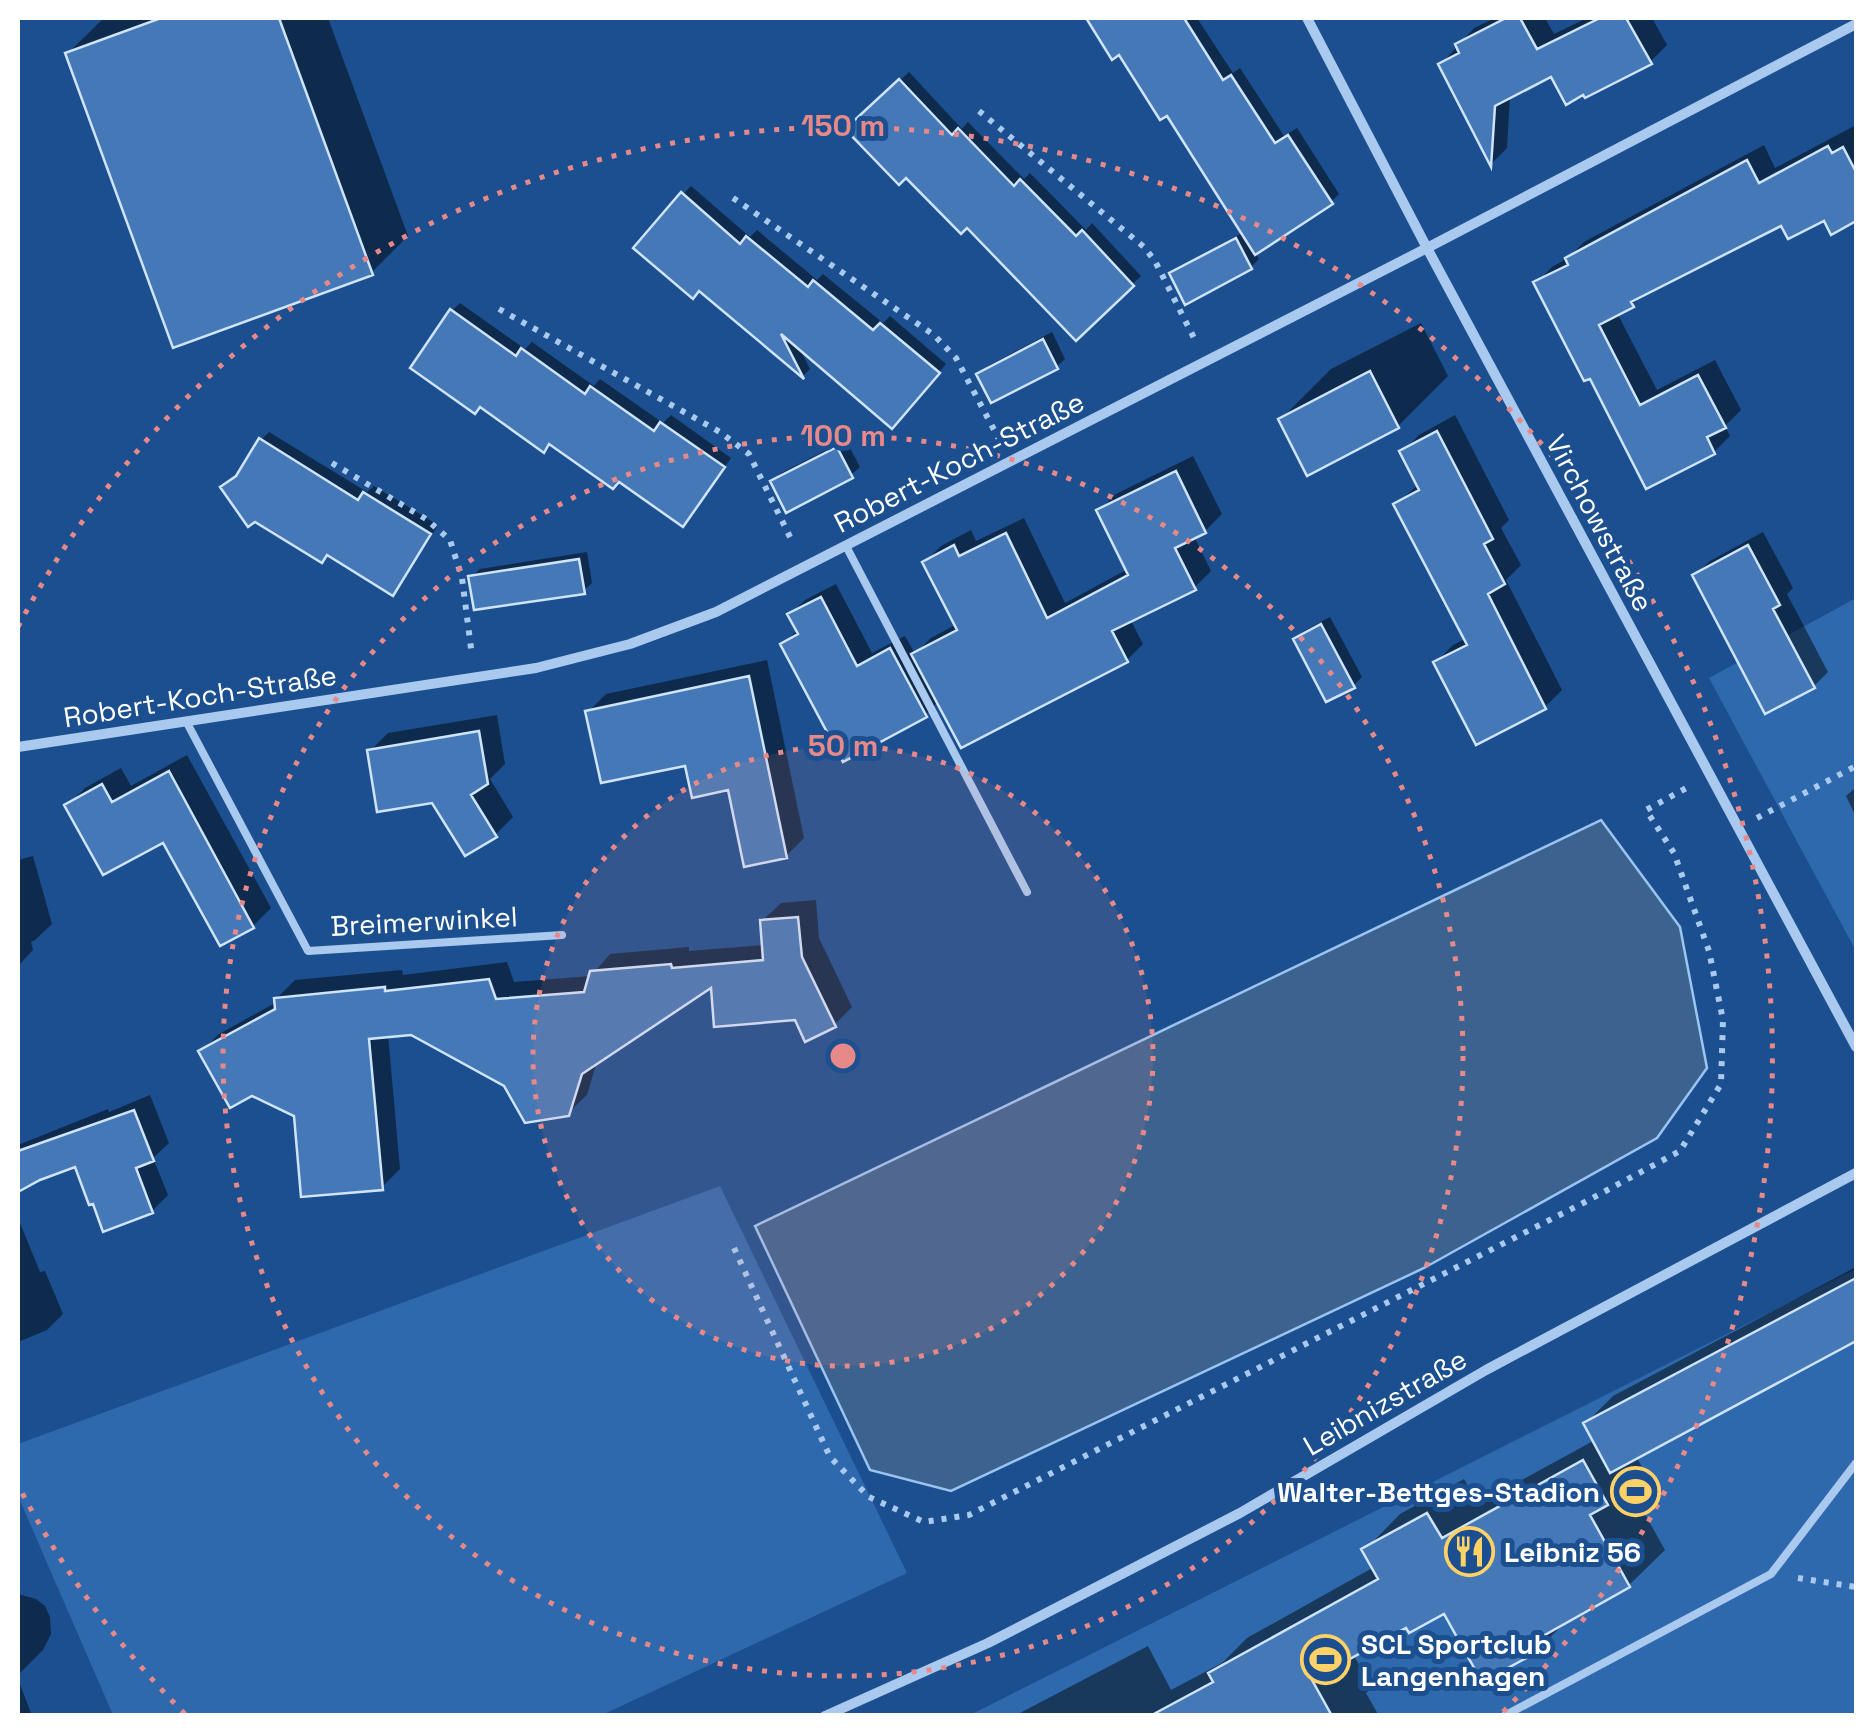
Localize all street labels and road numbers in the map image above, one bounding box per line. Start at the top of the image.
street label: Robert-Koch-Straße [828,383,1090,541]
street label: Virchowstraße [1538,428,1662,618]
street label: Robert-Koch-Straße [61,657,339,735]
street label: Breimerwinkel [329,898,519,944]
street label: Leibnizstraße [1297,1341,1473,1463]

